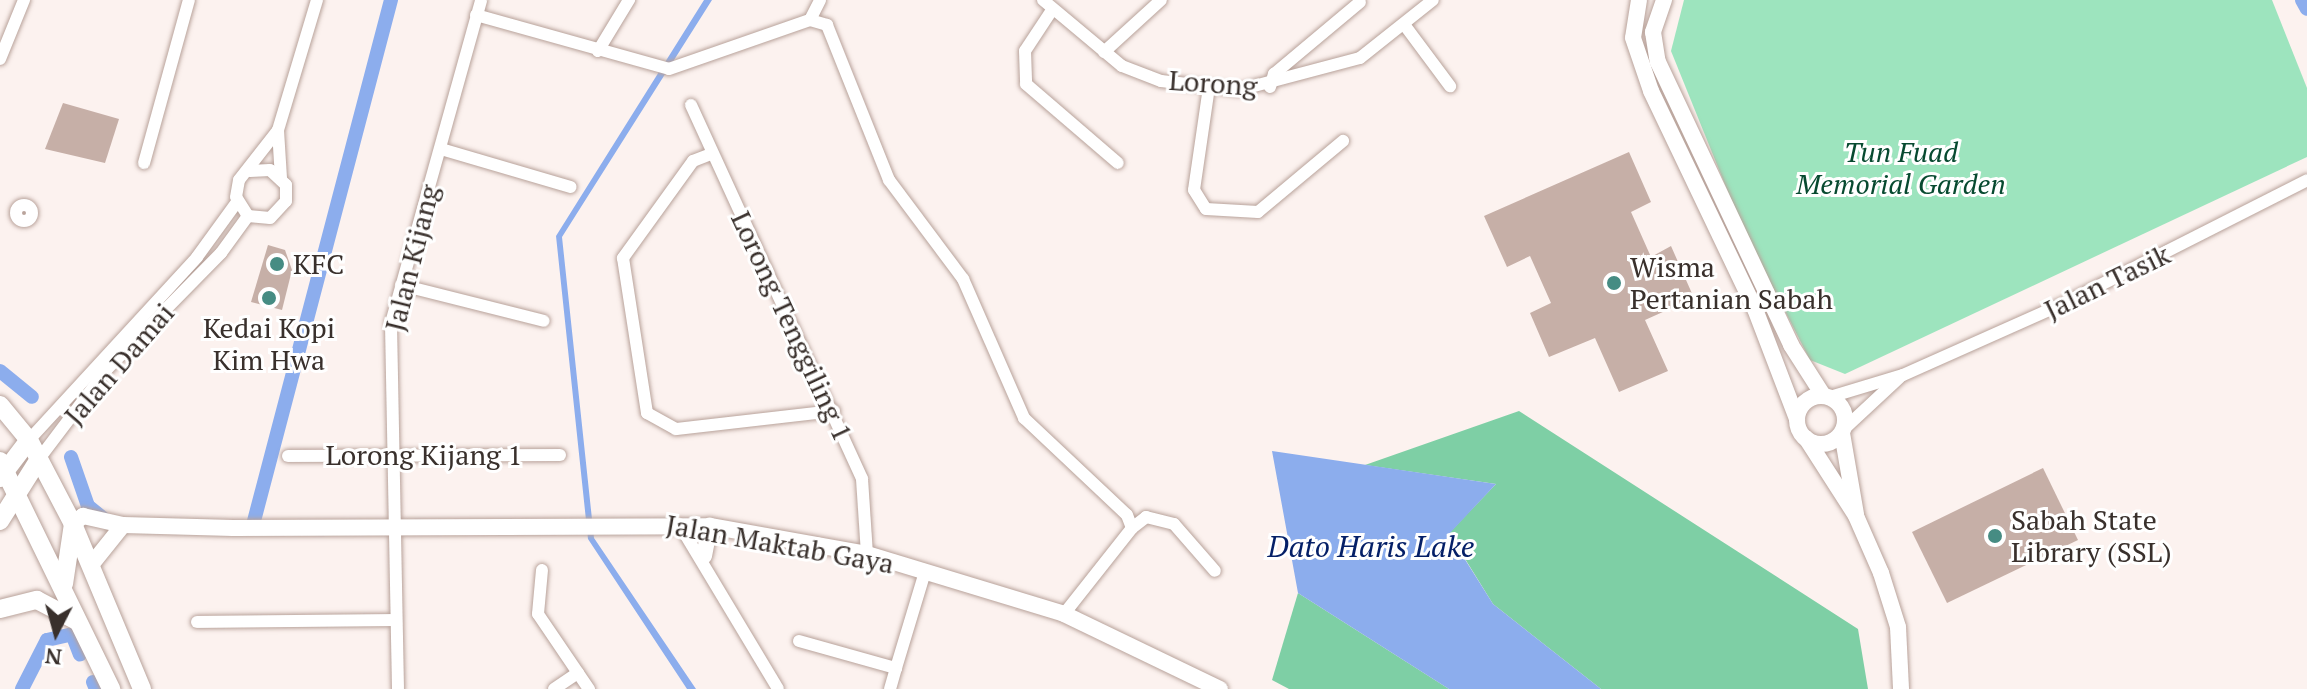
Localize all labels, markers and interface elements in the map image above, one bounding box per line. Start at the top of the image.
street label: Lorong [1168,63,1258,103]
park label: Tun Fuad Memorial Garden [1796,135,2006,201]
street label: Jalan Kijang [378,181,446,335]
street label: Lorong Tenggiling 1 [724,206,860,446]
street label: Jalan Tasik [2039,237,2175,327]
place label: KFC [293,247,344,281]
place label: Wisma Pertanian Sabah [1630,250,1833,316]
marker: KFC [268,255,286,273]
marker: Wisma Pertanian Sabah [1605,274,1623,292]
marker: Kedai Kopi Kim Hwa [260,289,278,307]
street label: Jalan Damai [57,296,181,432]
place label: Kedai Kopi Kim Hwa [203,311,335,377]
street label: Lorong Kijang 1 [325,438,523,472]
place label: Sabah State Library (SSL) [2011,503,2172,569]
street label: Jalan Maktab Gaya [663,507,897,581]
marker: Sabah State Library (SSL) [1986,527,2004,545]
water label: Dato Haris Lake [1268,528,1474,564]
north arrow [16,593,96,673]
text: N [44,642,63,673]

